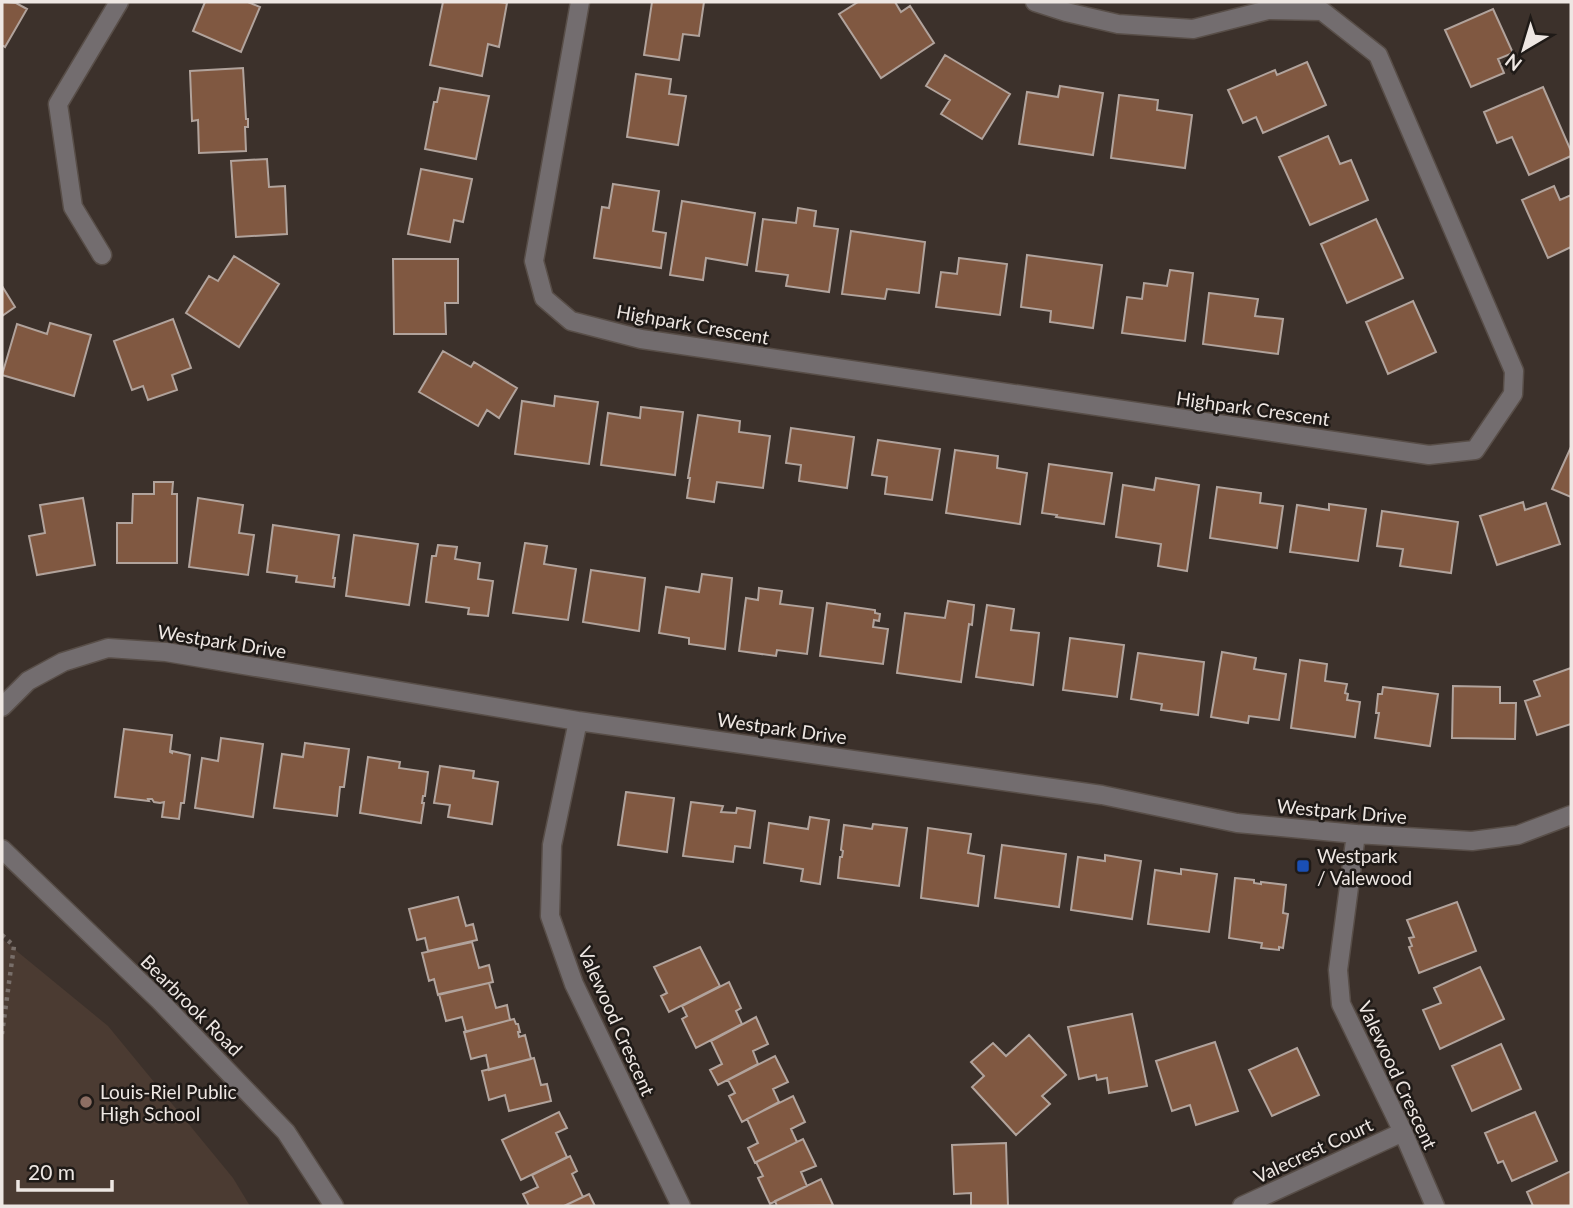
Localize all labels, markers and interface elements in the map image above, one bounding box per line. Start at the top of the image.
north arrow [1489,14,1559,84]
text: N [1500,49,1526,76]
street label: Highpark Crescent [615,299,771,349]
street label: Highpark Crescent [1175,386,1331,430]
street label: Westpark Drive [156,619,288,663]
street label: Westpark Drive [716,708,848,748]
street label: Westpark Drive [1276,794,1408,828]
place label: Westpark / Valewood [1317,844,1412,889]
marker: Westpark / Valewood [1295,858,1311,874]
street label: Valewood Crescent [574,943,660,1099]
street label: Bearbrook Road [137,950,247,1060]
street label: Valewood Crescent [1354,997,1442,1153]
place label: Louis-Riel Public High School [100,1080,237,1125]
marker: Louis-Riel Public High School [78,1094,94,1110]
street label: Valecrest Court [1250,1112,1376,1188]
scale bar [18,1148,112,1192]
text: 20 m [28,1159,75,1184]

